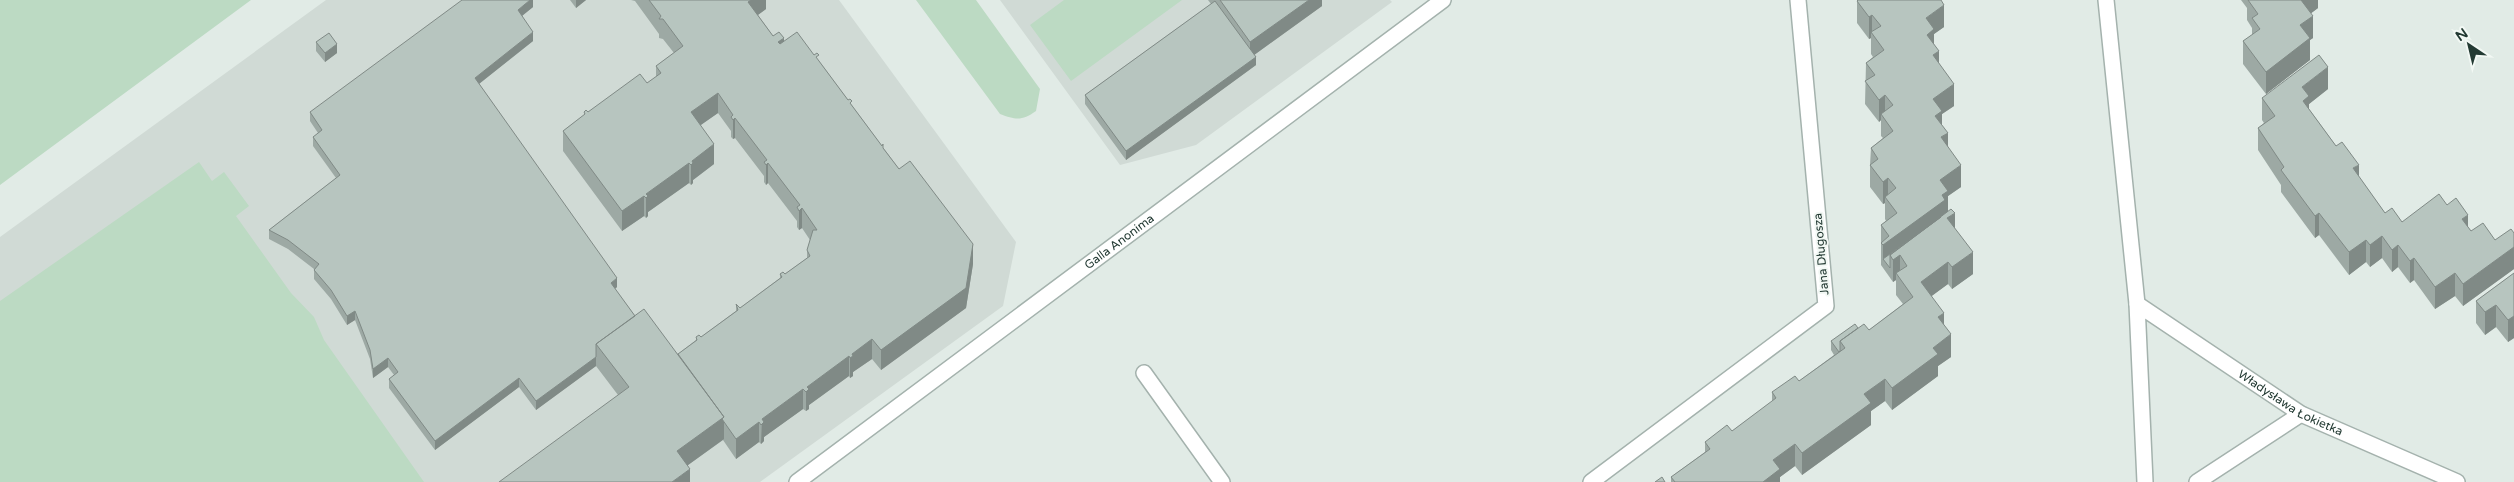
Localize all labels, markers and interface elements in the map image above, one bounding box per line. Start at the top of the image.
north arrow [2444,20,2494,70]
text: N [2452,25,2471,45]
street label: Galla Anonima [1082,211,1157,272]
street label: Jana Długosza [1810,212,1832,296]
street label: Władysława Łokietka [2235,367,2345,438]

